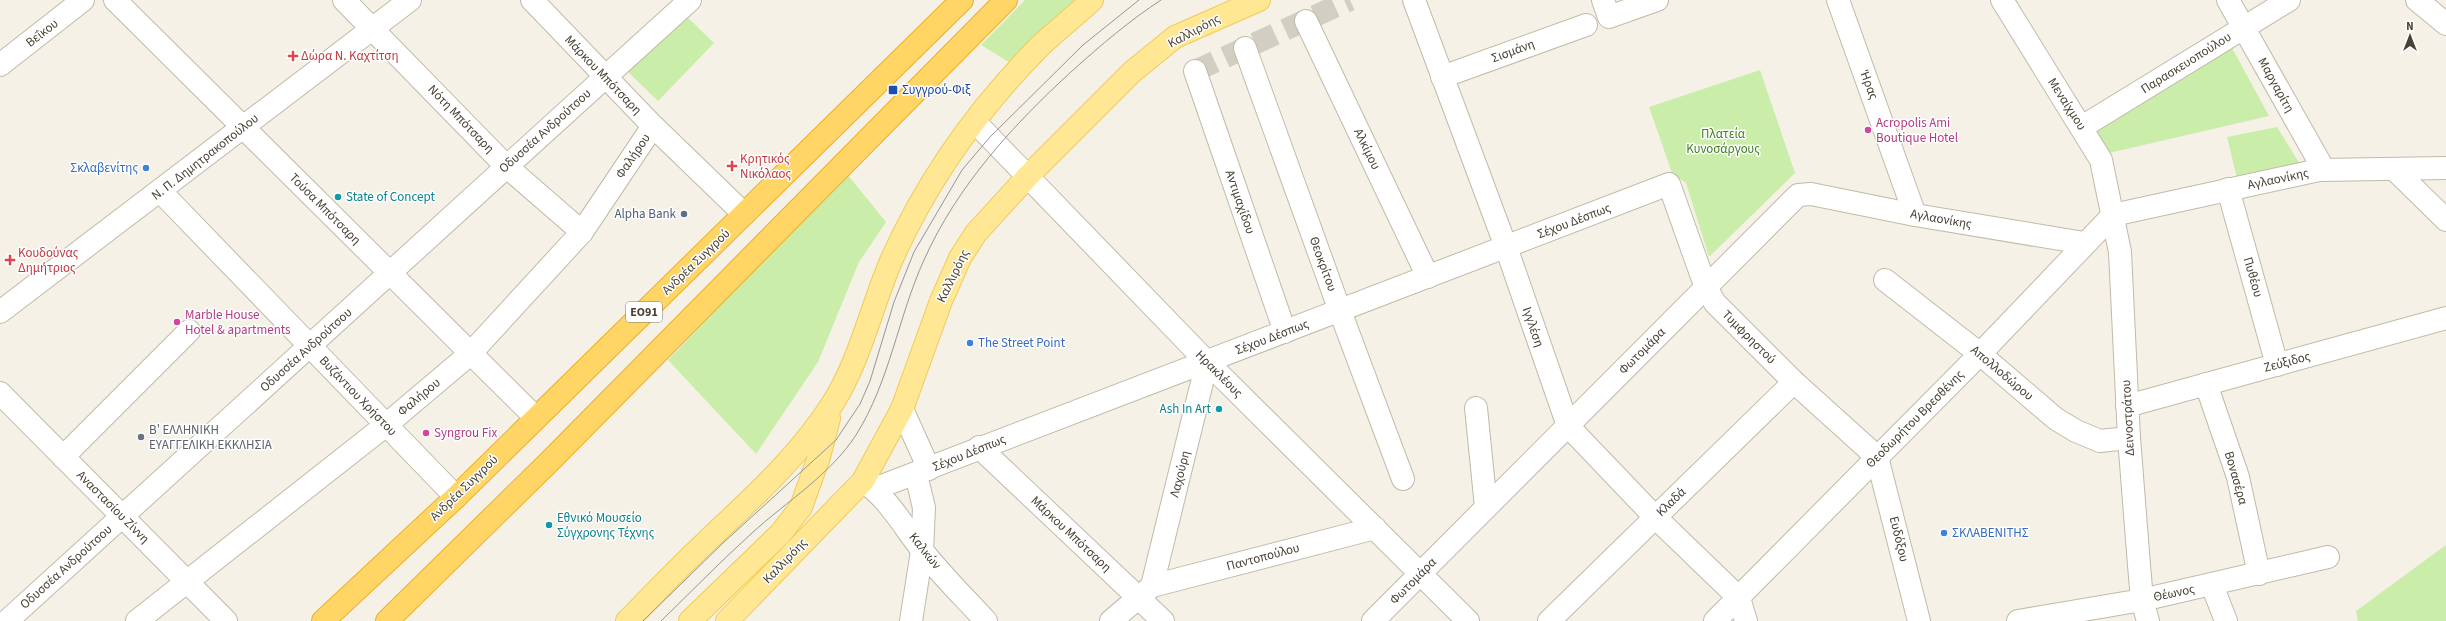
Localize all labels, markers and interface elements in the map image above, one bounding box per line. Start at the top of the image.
street label: Καλλιρόης [1165,9,1224,52]
street label: Βεΐκου [22,15,62,51]
north arrow [2390,16,2430,56]
text: N [2406,19,2414,34]
street label: Παρασκευοπούλου [2137,28,2235,98]
street label: Μάρκου Μπότσαρη [560,31,646,119]
street label: Σισμάνη [1489,35,1537,67]
place label: Δώρα Ν. Καχτίτση [301,47,398,65]
marker: Δώρα Ν. Καχτίτση [288,51,298,61]
street label: Μαργαρίτη [2253,54,2299,116]
street label: Ήρας [1855,67,1883,102]
street label: Μεναίχμου [2043,74,2091,134]
street label: Νότη Μπότσαρη [424,81,498,157]
place label: Συγγρού-Φιξ [902,81,971,99]
marker: Συγγρού-Φιξ [887,84,899,96]
street label: Οδυσσέα Ανδρούτσου [495,85,595,177]
street label: Ν. Π. Δημητρακοπούλου [148,109,262,205]
place label: Acropolis Ami Boutique Hotel [1876,114,1958,147]
street label: Αλκίμου [1349,125,1385,173]
park label: Πλατεία Κυνοσάργους [1686,125,1760,158]
marker: Acropolis Ami Boutique Hotel [1863,125,1873,135]
street label: Φαλήρου [611,130,655,182]
place label: Κρητικός Νικόλαος [740,150,791,183]
place label: Σκλαβενίτης [70,159,138,177]
marker: Κρητικός Νικόλαος [727,161,737,171]
marker: Σκλαβενίτης [141,163,151,173]
street label: Αγλαονίκης [2246,164,2311,194]
street label: Αντιμαχίδου [1221,168,1259,236]
street label: Τούσα Μπότσαρη [285,169,365,249]
place label: State of Concept [346,188,435,206]
marker: State of Concept [333,192,343,202]
street label: Σέχου Δέσπως [1535,199,1614,243]
place label: Alpha Bank [614,205,677,223]
street label: Αγλαονίκης [1909,205,1973,233]
marker: Alpha Bank [679,209,689,219]
street label: Ανδρέα Συγγρού [658,225,734,299]
street label: Θεοκρίτου [1305,234,1341,294]
place label: Κουδούνας Δημήτριος [18,244,79,277]
street label: Καλλιρόης [932,246,974,306]
marker: Κουδούνας Δημήτριος [5,255,15,265]
street label: Πυθέου [2239,255,2267,299]
road number: ΕΟ91 [626,302,662,322]
street label: Οδυσσέα Ανδρούτσου [256,304,356,396]
street label: Ιγγλέση [1518,304,1548,350]
place label: Marble House Hotel & apartments [185,306,291,339]
street label: Τυμφρηστού [1718,306,1780,368]
street label: Σέχου Δέσπως [1233,315,1312,359]
marker: Marble House Hotel & apartments [172,317,182,327]
street label: Φωτομάρα [1614,323,1670,379]
place label: The Street Point [978,334,1066,352]
marker: The Street Point [965,338,975,348]
street label: Απολλοδώρου [1967,341,2037,405]
street label: Ηρακλέους [1191,346,1247,402]
street label: Ζεύξιδος [2262,347,2313,377]
street label: Βυζάντιου Χρήστου [315,352,401,440]
street label: Θεοδωρήτου Βρεσθένης [1862,366,1968,472]
street label: Φαλήρου [394,374,444,420]
street label: Δεινοστράτου [2117,379,2139,457]
place label: Ash In Art [1159,400,1212,418]
marker: Ash In Art [1214,404,1224,414]
place label: Β' ΕΛΛΗΝΙΚΗ ΕΥΑΓΓΕΛΙΚΗ ΕΚΚΛΗΣΙΑ [149,421,273,454]
place label: Syngrou Fix [434,424,497,442]
marker: Syngrou Fix [421,428,431,438]
street label: Σέχου Δέσπως [930,430,1009,476]
marker: Β' ΕΛΛΗΝΙΚΗ ΕΥΑΓΓΕΛΙΚΗ ΕΚΚΛΗΣΙΑ [136,432,146,442]
street label: Λαχούρη [1165,449,1195,499]
street label: Βονασέρα [2220,449,2252,508]
street label: Ανδρέα Συγγρού [426,451,502,525]
street label: Αναστασίου Ζίννη [73,467,153,547]
street label: Κλαδά [1652,483,1690,521]
street label: Μάρκου Μπότσαρη [1027,492,1115,576]
place label: Εθνικό Μουσείο Σύγχρονης Τέχνης [557,509,655,542]
street label: Ευδόξου [1885,514,1913,564]
marker: Εθνικό Μουσείο Σύγχρονης Τέχνης [544,520,554,530]
street label: Οδυσσέα Ανδρούτσου [16,521,116,613]
place label: ΣΚΛΑΒΕΝΙΤΗΣ [1952,524,2029,542]
marker: ΣΚΛΑΒΕΝΙΤΗΣ [1939,528,1949,538]
street label: Καλκών [905,529,945,573]
street label: Καλλιρόης [759,534,812,588]
street label: Παντοπούλου [1224,539,1302,575]
street label: Φωτομάρα [1385,553,1441,609]
street label: Θέωνος [2152,580,2197,606]

